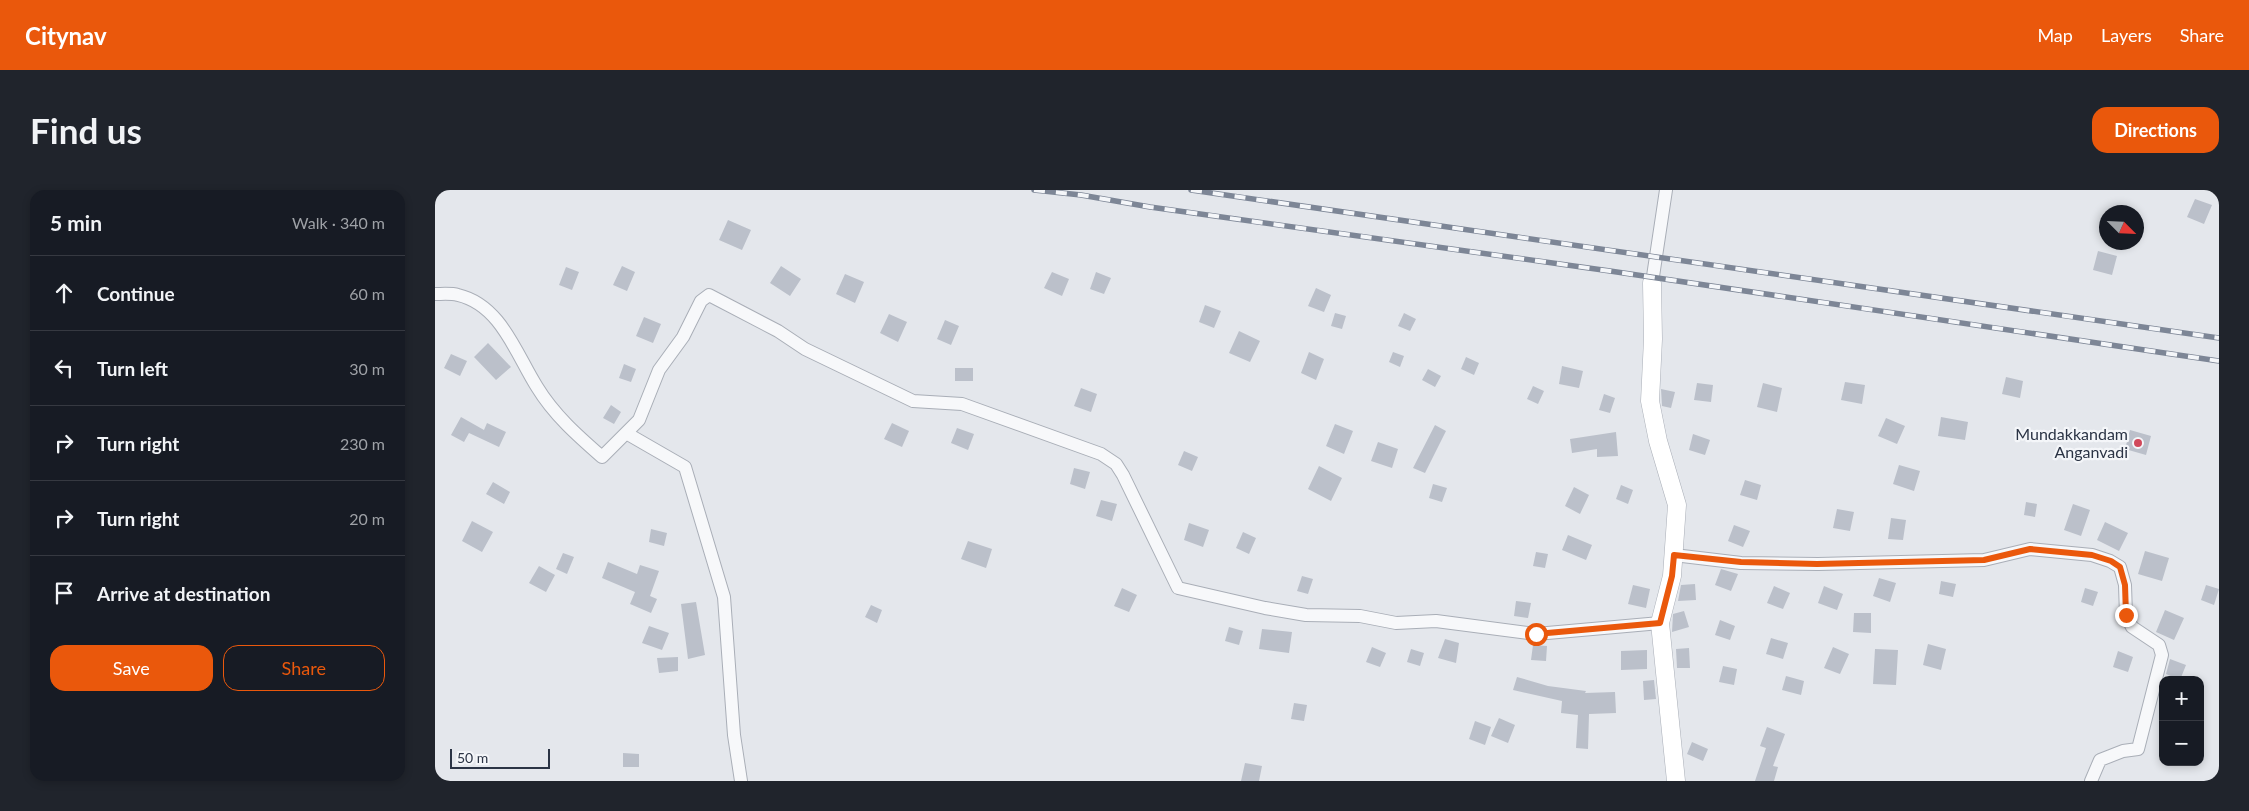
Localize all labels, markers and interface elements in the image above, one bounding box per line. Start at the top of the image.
text: Citynav [25,21,107,50]
text: Map [2037,24,2073,46]
text: Layers [2101,24,2152,46]
text: Share [2180,24,2224,46]
button: Directions [2092,107,2219,153]
text: Find us [30,109,142,151]
north arrow [2099,205,2144,250]
text: 5 min [50,210,102,235]
text: Walk · 340 m [292,213,385,232]
icon: ahead [50,279,78,307]
text: Continue [97,282,175,305]
text: 60 m [349,284,385,303]
icon: left [50,354,78,382]
text: Turn left [97,357,168,380]
text: 30 m [349,359,385,378]
place label: Mundakkandam Anganvadi [2015,424,2128,461]
icon: right [50,429,78,457]
text: Turn right [97,432,179,455]
text: 230 m [340,434,385,453]
marker: Mundakkandam Anganvadi [2132,437,2144,449]
icon: right [50,504,78,532]
text: Turn right [97,507,179,530]
text: 20 m [349,509,385,528]
icon: arrive [50,579,78,607]
text: Arrive at destination [97,582,270,605]
route end [2115,604,2138,627]
route start [1525,623,1548,646]
button: Save [50,645,213,691]
button: Share [223,645,385,691]
map controls [2159,676,2204,766]
button: + [2159,676,2204,721]
button: − [2159,721,2204,766]
scale bar [450,746,550,769]
text: 50 m [457,749,488,766]

